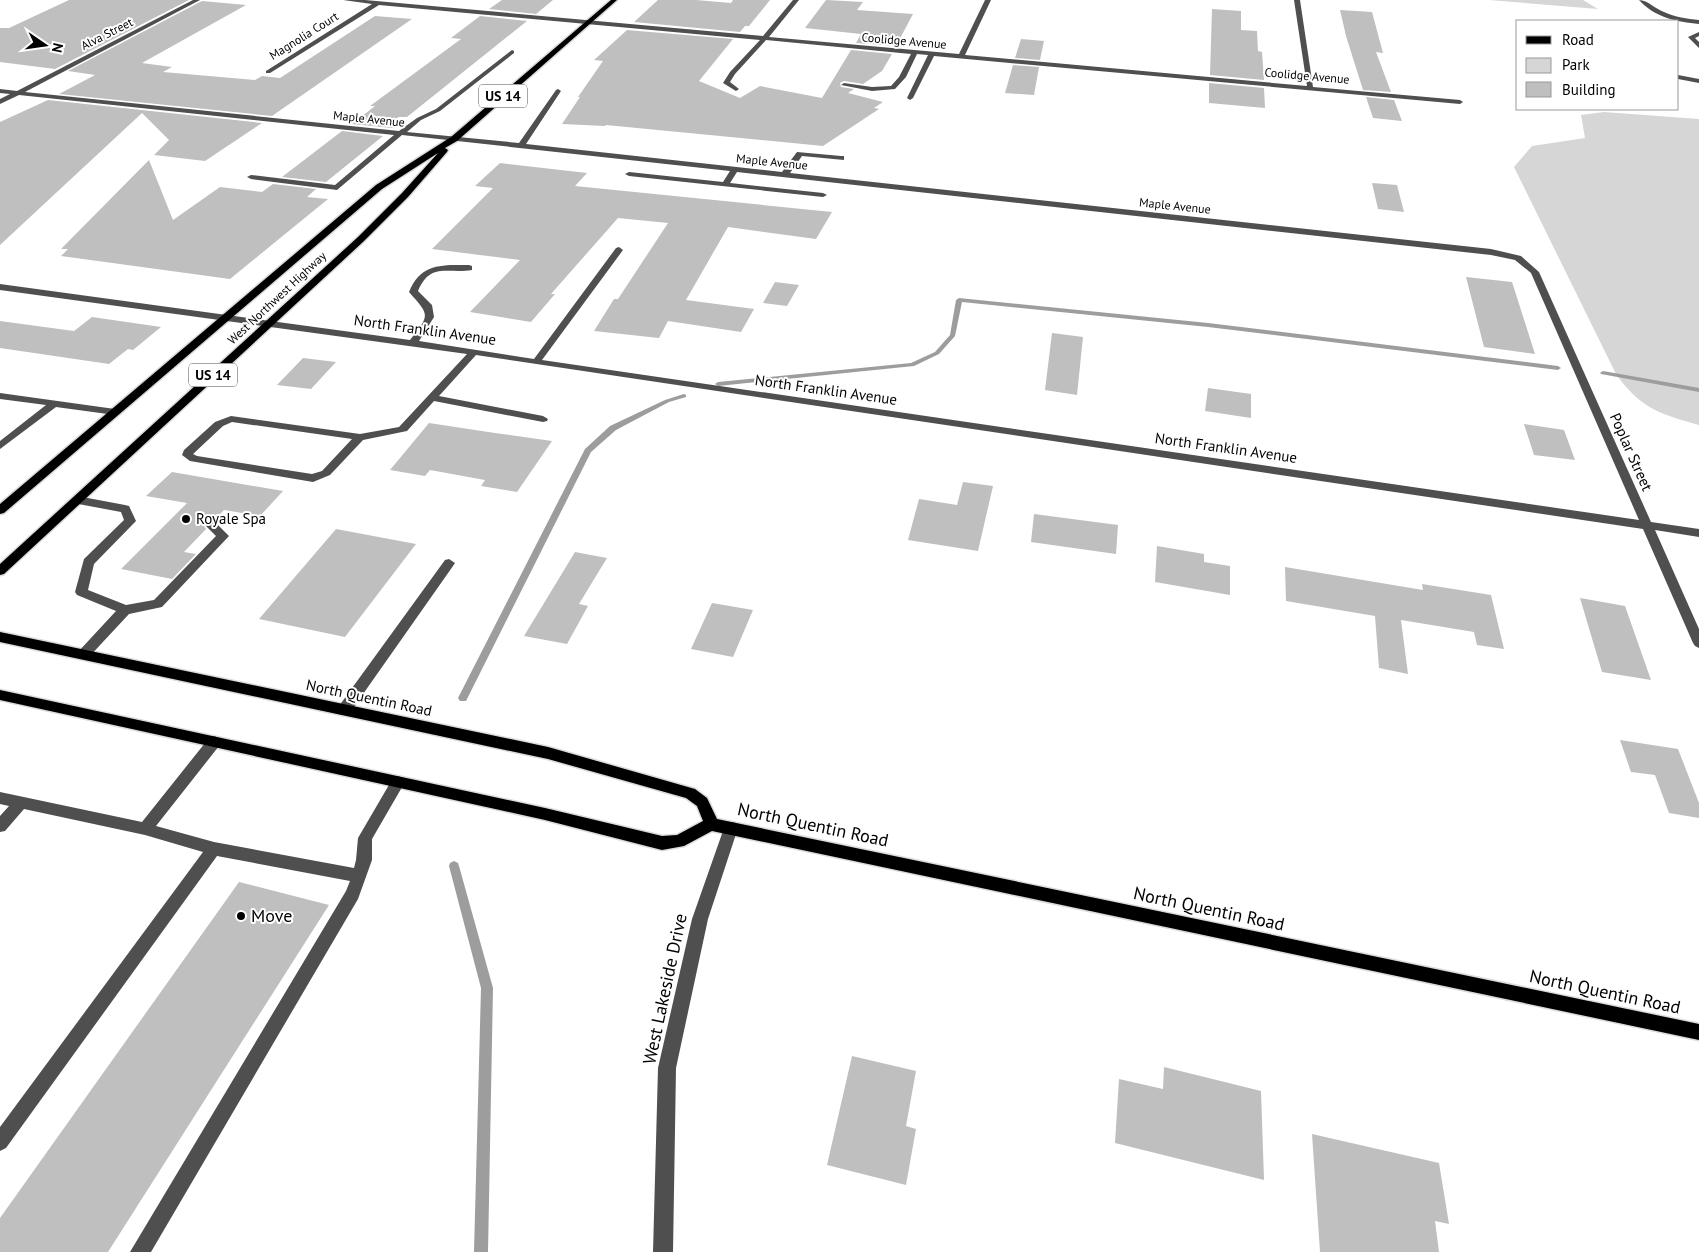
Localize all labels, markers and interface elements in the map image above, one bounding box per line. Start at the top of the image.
street label: Magnolia Court [266,8,341,63]
street label: Alva Street [78,14,135,53]
north arrow [20,20,70,70]
legend [1516,20,1679,110]
street label: Coolidge Avenue [861,29,947,52]
text: Road [1562,30,1594,49]
text: N [48,41,67,54]
text: Park [1562,55,1590,74]
street label: Coolidge Avenue [1264,64,1350,87]
text: Building [1562,80,1616,99]
road number: US 14 [479,84,527,108]
street label: Maple Avenue [333,107,406,130]
street label: Maple Avenue [736,150,809,173]
street label: Maple Avenue [1139,194,1212,217]
street label: West Northwest Highway [224,248,329,347]
street label: North Franklin Avenue [353,310,498,349]
road number: US 14 [189,364,237,386]
street label: North Franklin Avenue [754,370,899,409]
street label: Poplar Street [1606,410,1657,494]
street label: North Franklin Avenue [1154,428,1299,467]
place label: Royale Spa [196,509,266,528]
marker: Royale Spa [180,513,192,525]
street label: North Quentin Road [304,675,434,720]
street label: North Quentin Road [735,797,891,852]
street label: North Quentin Road [1131,881,1287,936]
place label: Move [251,904,292,927]
marker: Move [235,910,247,922]
street label: West Lakeside Drive [637,911,692,1066]
street label: North Quentin Road [1527,964,1683,1019]

